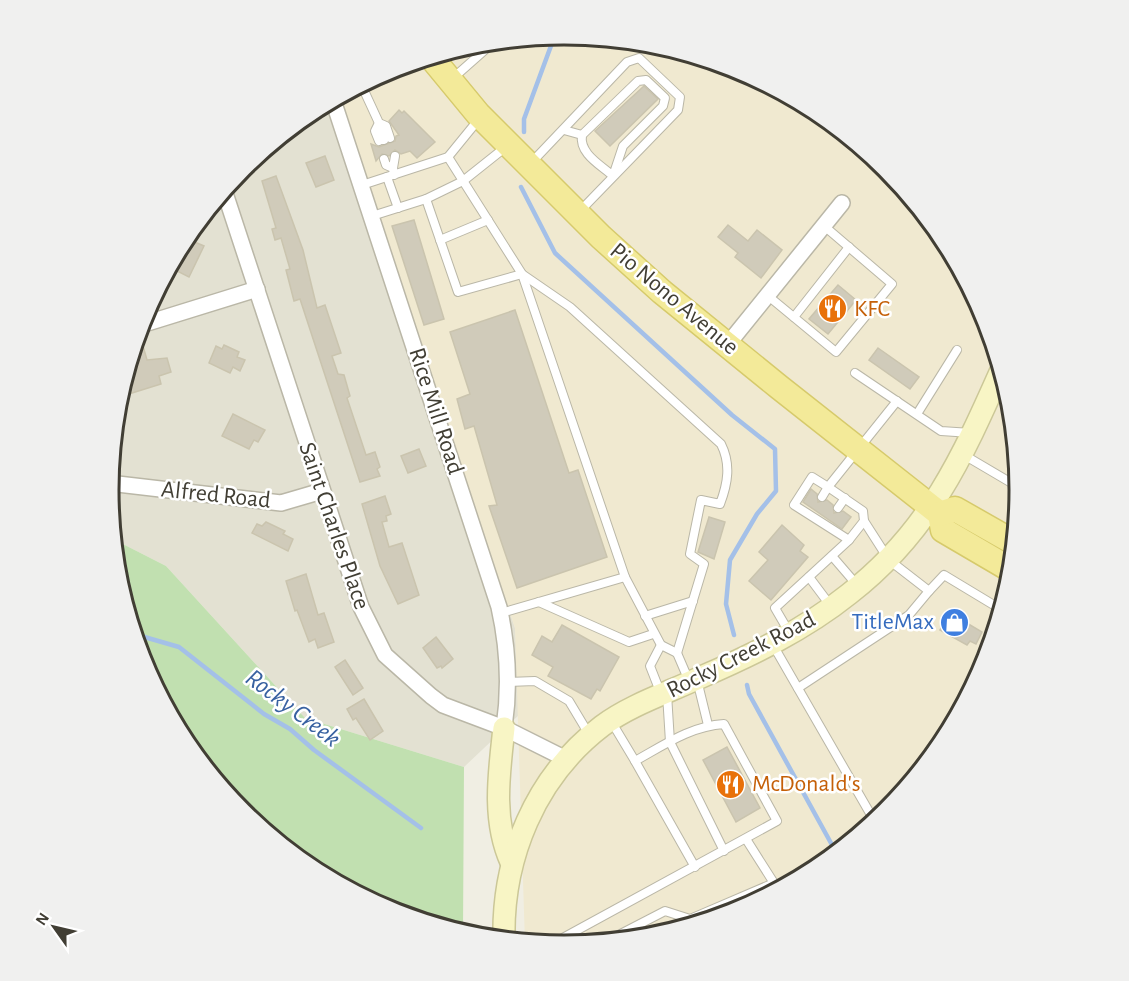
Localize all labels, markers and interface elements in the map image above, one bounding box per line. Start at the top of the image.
street label: Pio Nono Avenue [605,239,743,359]
restaurant icon: KFC [817,293,849,325]
place label: KFC [854,297,890,321]
street label: Rice Mill Road [404,345,468,477]
street label: Saint Charles Place [294,439,374,613]
street label: Alfred Road [160,477,272,513]
shop icon: TitleMax [939,606,971,638]
street label: Rocky Creek Road [663,607,819,703]
place label: TitleMax [852,610,935,634]
water label: Rocky Creek [241,664,345,752]
restaurant icon: McDonald's [715,768,747,800]
place label: McDonald's [752,772,861,796]
north arrow [24,897,84,957]
text: N [33,910,52,928]

